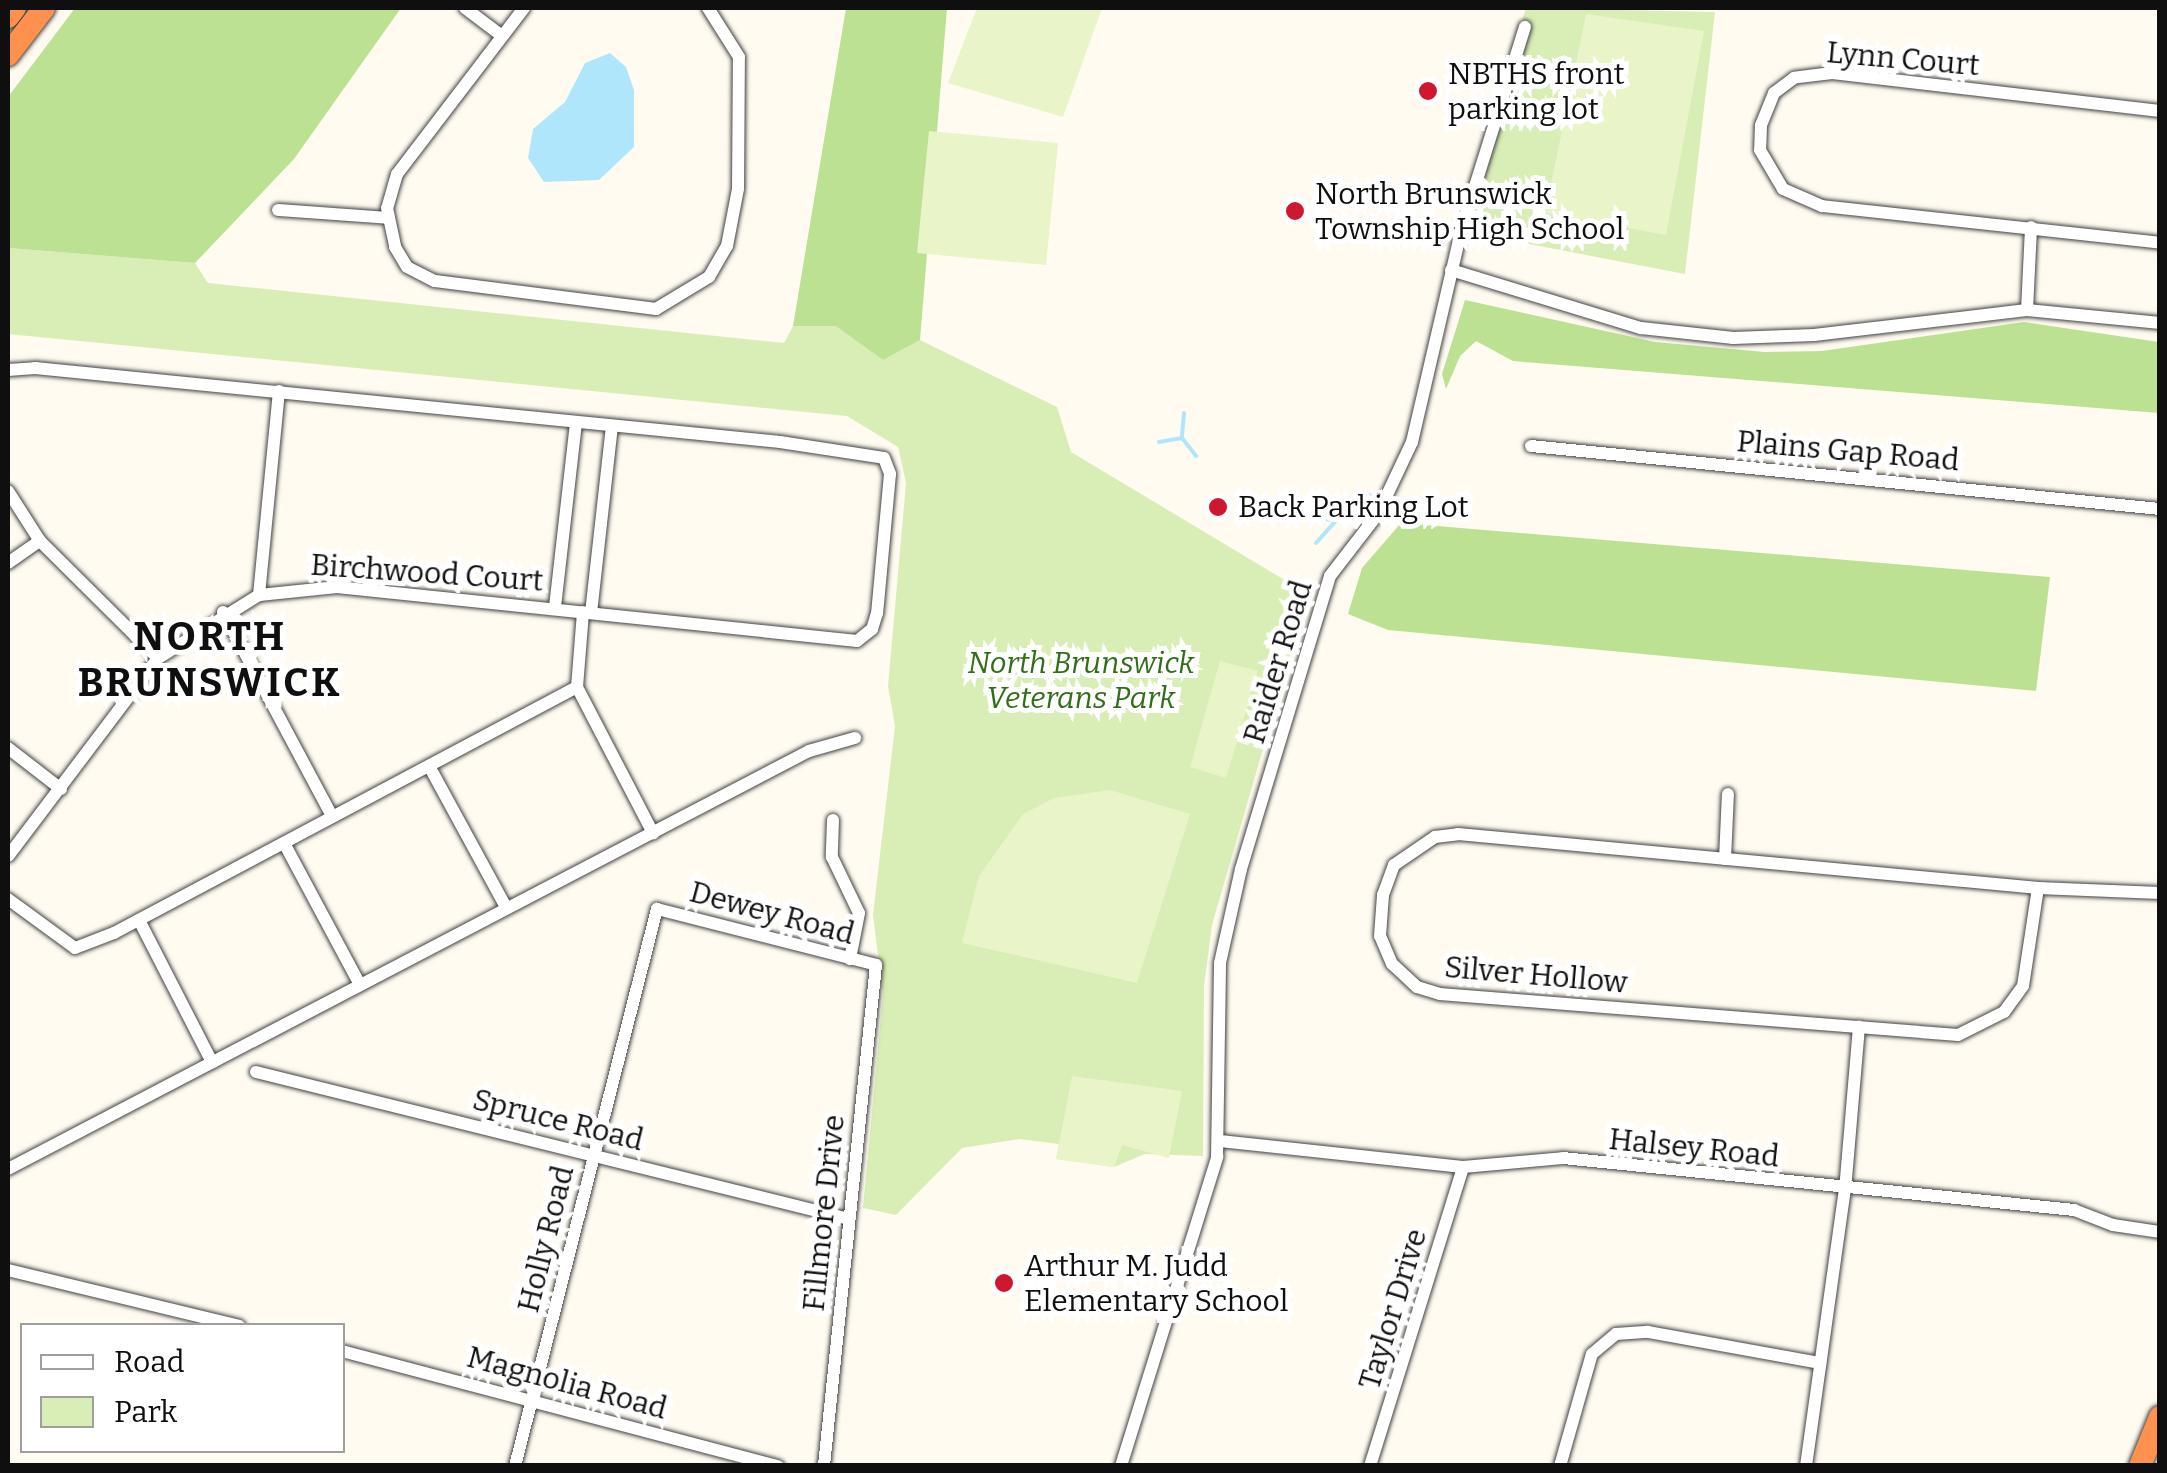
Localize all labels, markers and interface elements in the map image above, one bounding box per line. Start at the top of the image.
street label: Lynn Court [1825,34,1981,84]
place label: NBTHS front parking lot [1448,56,1625,126]
marker: NBTHS front parking lot [1417,80,1439,102]
place label: North Brunswick Township High School [1315,176,1624,246]
marker: North Brunswick Township High School [1284,200,1306,222]
street label: Plains Gap Road [1735,423,1961,479]
place label: Back Parking Lot [1238,489,1469,525]
marker: Back Parking Lot [1207,496,1229,518]
street label: Birchwood Court [309,547,545,599]
street label: Raider Road [1236,576,1320,748]
district label: NORTH BRUNSWICK [78,613,342,707]
park label: North Brunswick Veterans Park [967,645,1195,716]
street label: Dewey Road [686,874,858,952]
street label: Silver Hollow [1443,949,1629,1001]
street label: Spruce Road [469,1081,647,1159]
street label: Fillmore Drive [796,1113,852,1313]
street label: Halsey Road [1607,1121,1781,1175]
street label: Holly Road [510,1162,582,1316]
street label: Taylor Drive [1352,1224,1434,1394]
place label: Arthur M. Judd Elementary School [1024,1248,1288,1318]
marker: Arthur M. Judd Elementary School [993,1272,1015,1294]
legend [20,1323,345,1453]
street label: Magnolia Road [463,1339,671,1427]
text: Road [114,1344,185,1380]
text: Park [114,1394,177,1430]

